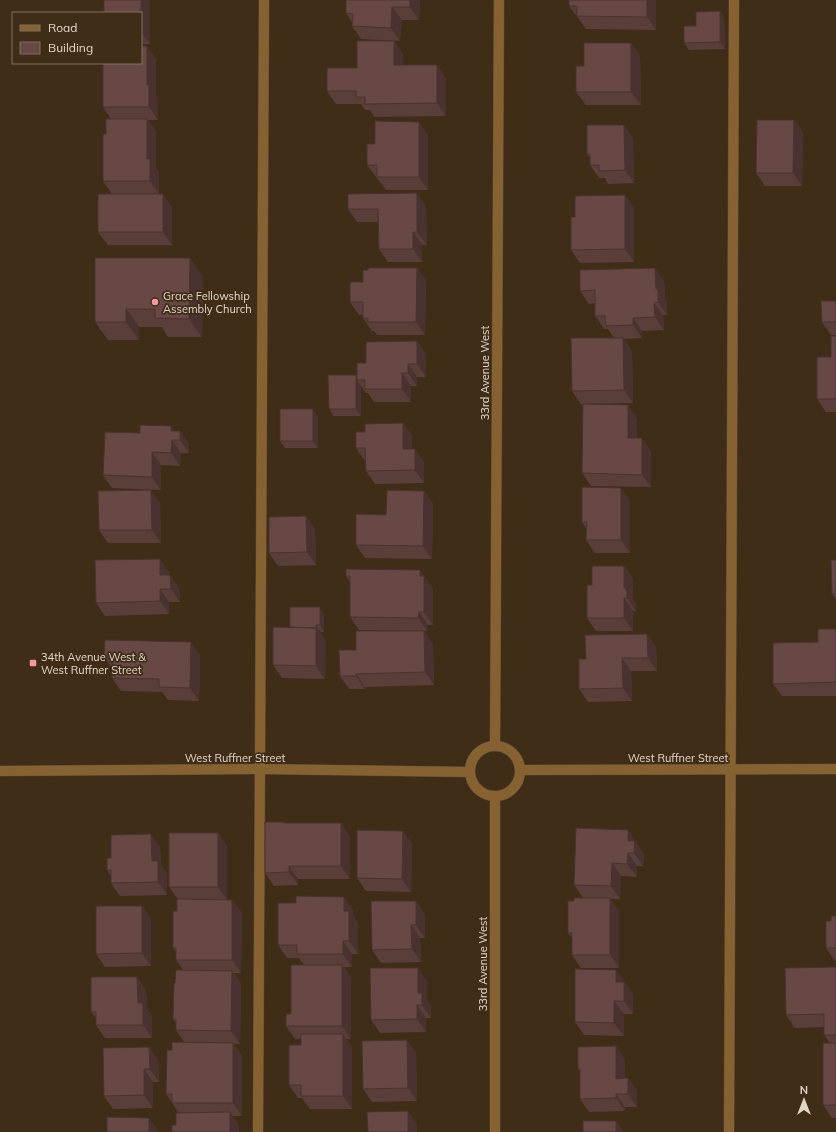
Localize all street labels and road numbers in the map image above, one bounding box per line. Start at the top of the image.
street label: 33rd Avenue West [478,326,492,420]
street label: West Ruffner Street [185,751,285,765]
street label: West Ruffner Street [628,751,728,765]
street label: 33rd Avenue West [476,917,490,1011]

